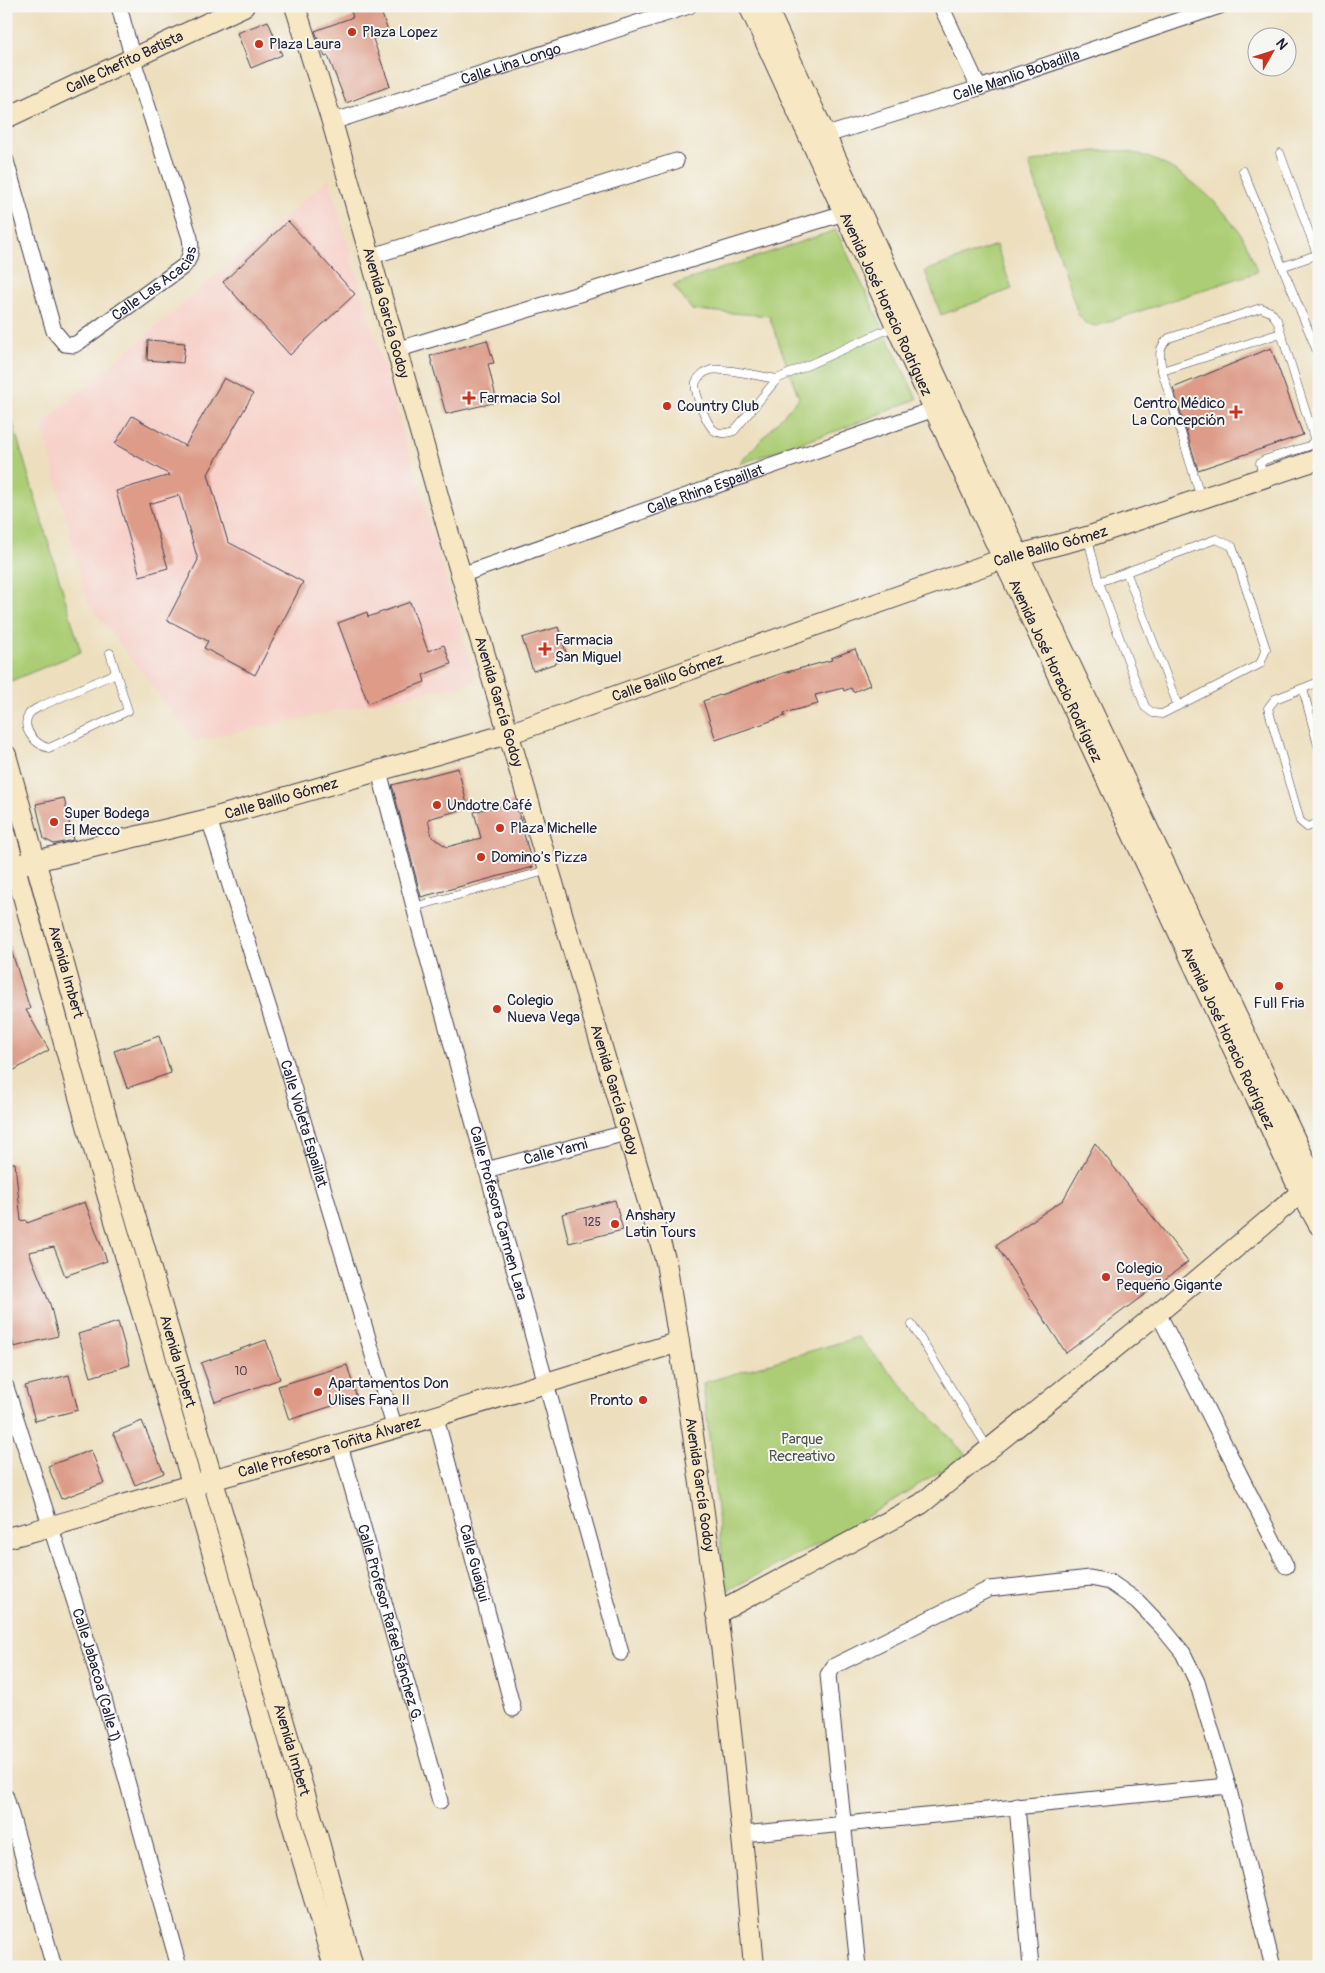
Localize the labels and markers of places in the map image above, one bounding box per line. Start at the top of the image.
place label: Plaza Lopez [362,23,438,42]
marker: Plaza Lopez [346,26,358,38]
place label: Plaza Laura [269,35,341,54]
marker: Plaza Laura [253,38,265,50]
place label: Farmacia Sol [479,389,561,408]
marker: Farmacia Sol [463,392,475,404]
place label: Centro Médico La Concepción [1132,394,1225,430]
place label: Country Club [677,397,759,416]
marker: Country Club [661,400,673,412]
marker: Centro Médico La Concepción [1229,405,1243,419]
place label: Farmacia San Miguel [555,631,622,667]
marker: Farmacia San Miguel [539,643,551,655]
place label: Undotre Café [447,796,533,815]
marker: Undotre Café [431,799,443,811]
place label: Super Bodega El Mecco [64,804,149,840]
marker: Super Bodega El Mecco [48,816,60,828]
place label: Plaza Michelle [510,819,598,838]
marker: Plaza Michelle [494,822,506,834]
place label: Domino's Pizza [491,848,587,867]
marker: Domino's Pizza [475,851,487,863]
marker: Full Fria [1273,980,1285,992]
place label: Colegio Nueva Vega [507,991,580,1027]
place label: Full Fria [1253,994,1305,1013]
marker: Colegio Nueva Vega [491,1003,503,1015]
place label: Anshary Latin Tours [625,1206,696,1242]
marker: Anshary Latin Tours [609,1218,621,1230]
place label: Colegio Pequeño Gigante [1116,1259,1223,1295]
marker: Colegio Pequeño Gigante [1100,1271,1112,1283]
place label: Apartamentos Don Ulises Fana II [328,1374,449,1410]
marker: Apartamentos Don Ulises Fana II [312,1386,324,1398]
place label: Pronto [590,1391,633,1410]
marker: Pronto [637,1394,649,1406]

